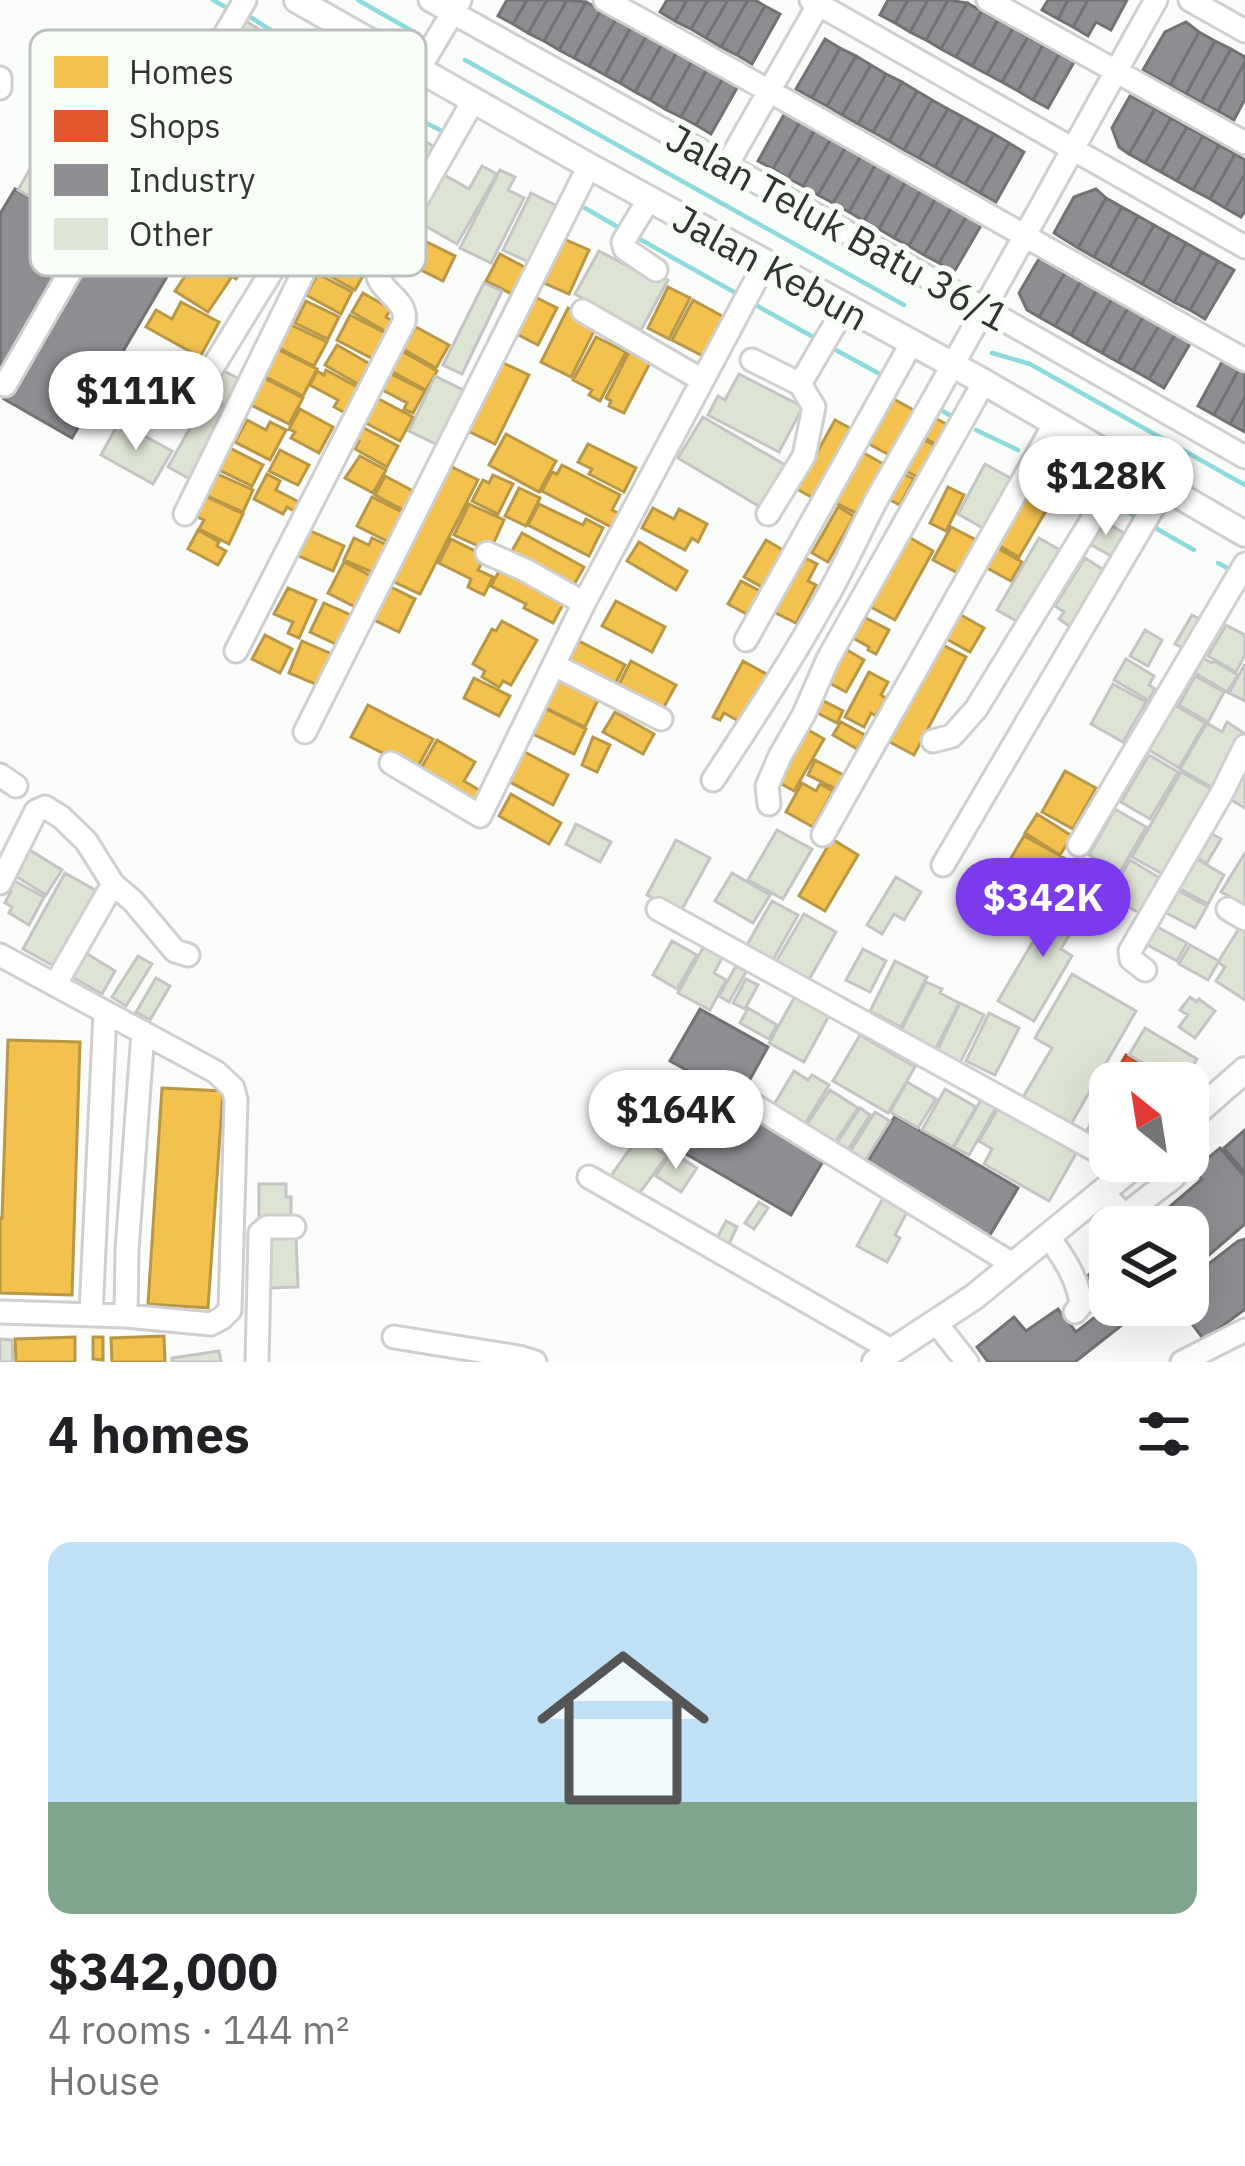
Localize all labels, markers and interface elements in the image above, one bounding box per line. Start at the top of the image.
legend [30,30,426,276]
text: Homes [129,50,234,93]
text: Shops [129,104,221,147]
street label: Jalan Teluk Batu 36/1 [658,112,1018,342]
text: Industry [129,158,255,201]
street label: Jalan Kebun [664,192,878,342]
text: Other [129,212,213,255]
pin: $111K [52,351,220,453]
text: $111K [76,364,196,415]
pin: $128K [1022,436,1190,538]
text: $128K [1046,449,1166,500]
pin: $342K [959,858,1127,960]
text: $342K [983,871,1103,922]
north arrow [1089,1062,1209,1182]
map controls [1089,1062,1209,1326]
pin: $164K [592,1070,760,1172]
text: $164K [616,1083,736,1134]
button: layers [1089,1206,1209,1326]
text: 4 homes [48,1401,250,1467]
icon: filters [1131,1401,1197,1467]
icon: home [515,1620,731,1836]
text: $342,000 [48,1938,278,2004]
text: 4 rooms · 144 m² [48,2004,350,2055]
text: House [48,2055,160,2106]

